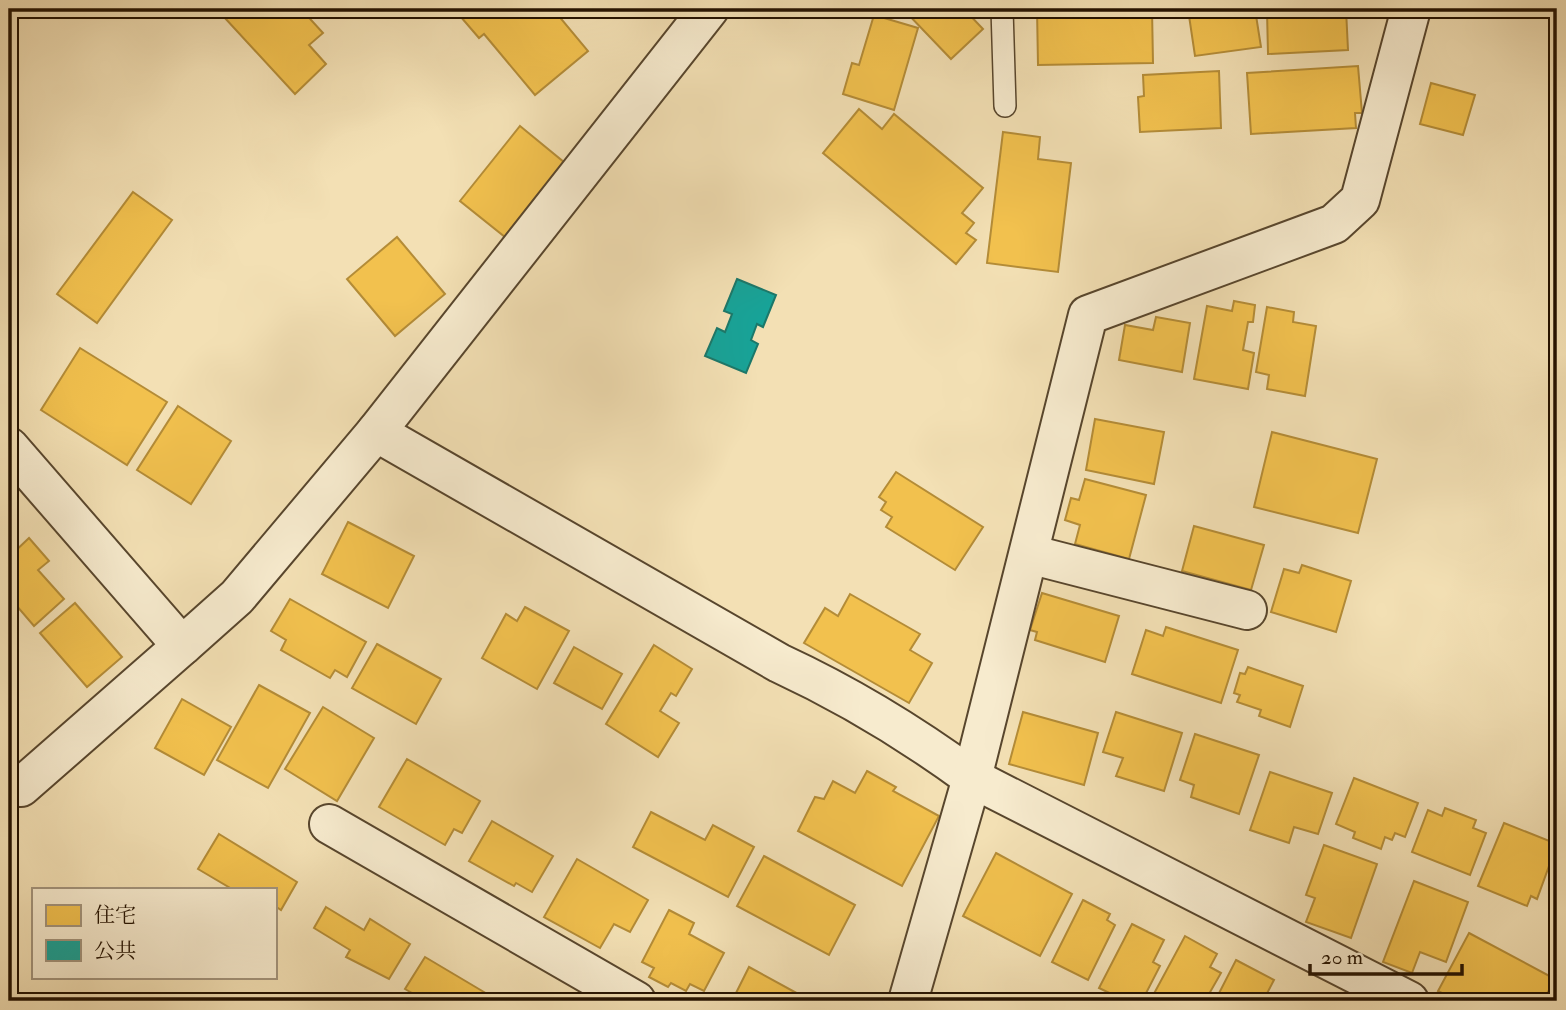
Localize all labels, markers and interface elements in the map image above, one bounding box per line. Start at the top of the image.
legend [32,888,276,978]
text: 住宅 [94,902,136,929]
scale bar [1310,933,1463,977]
text: 公共 [94,938,136,965]
text: 20 m [1321,944,1363,971]

